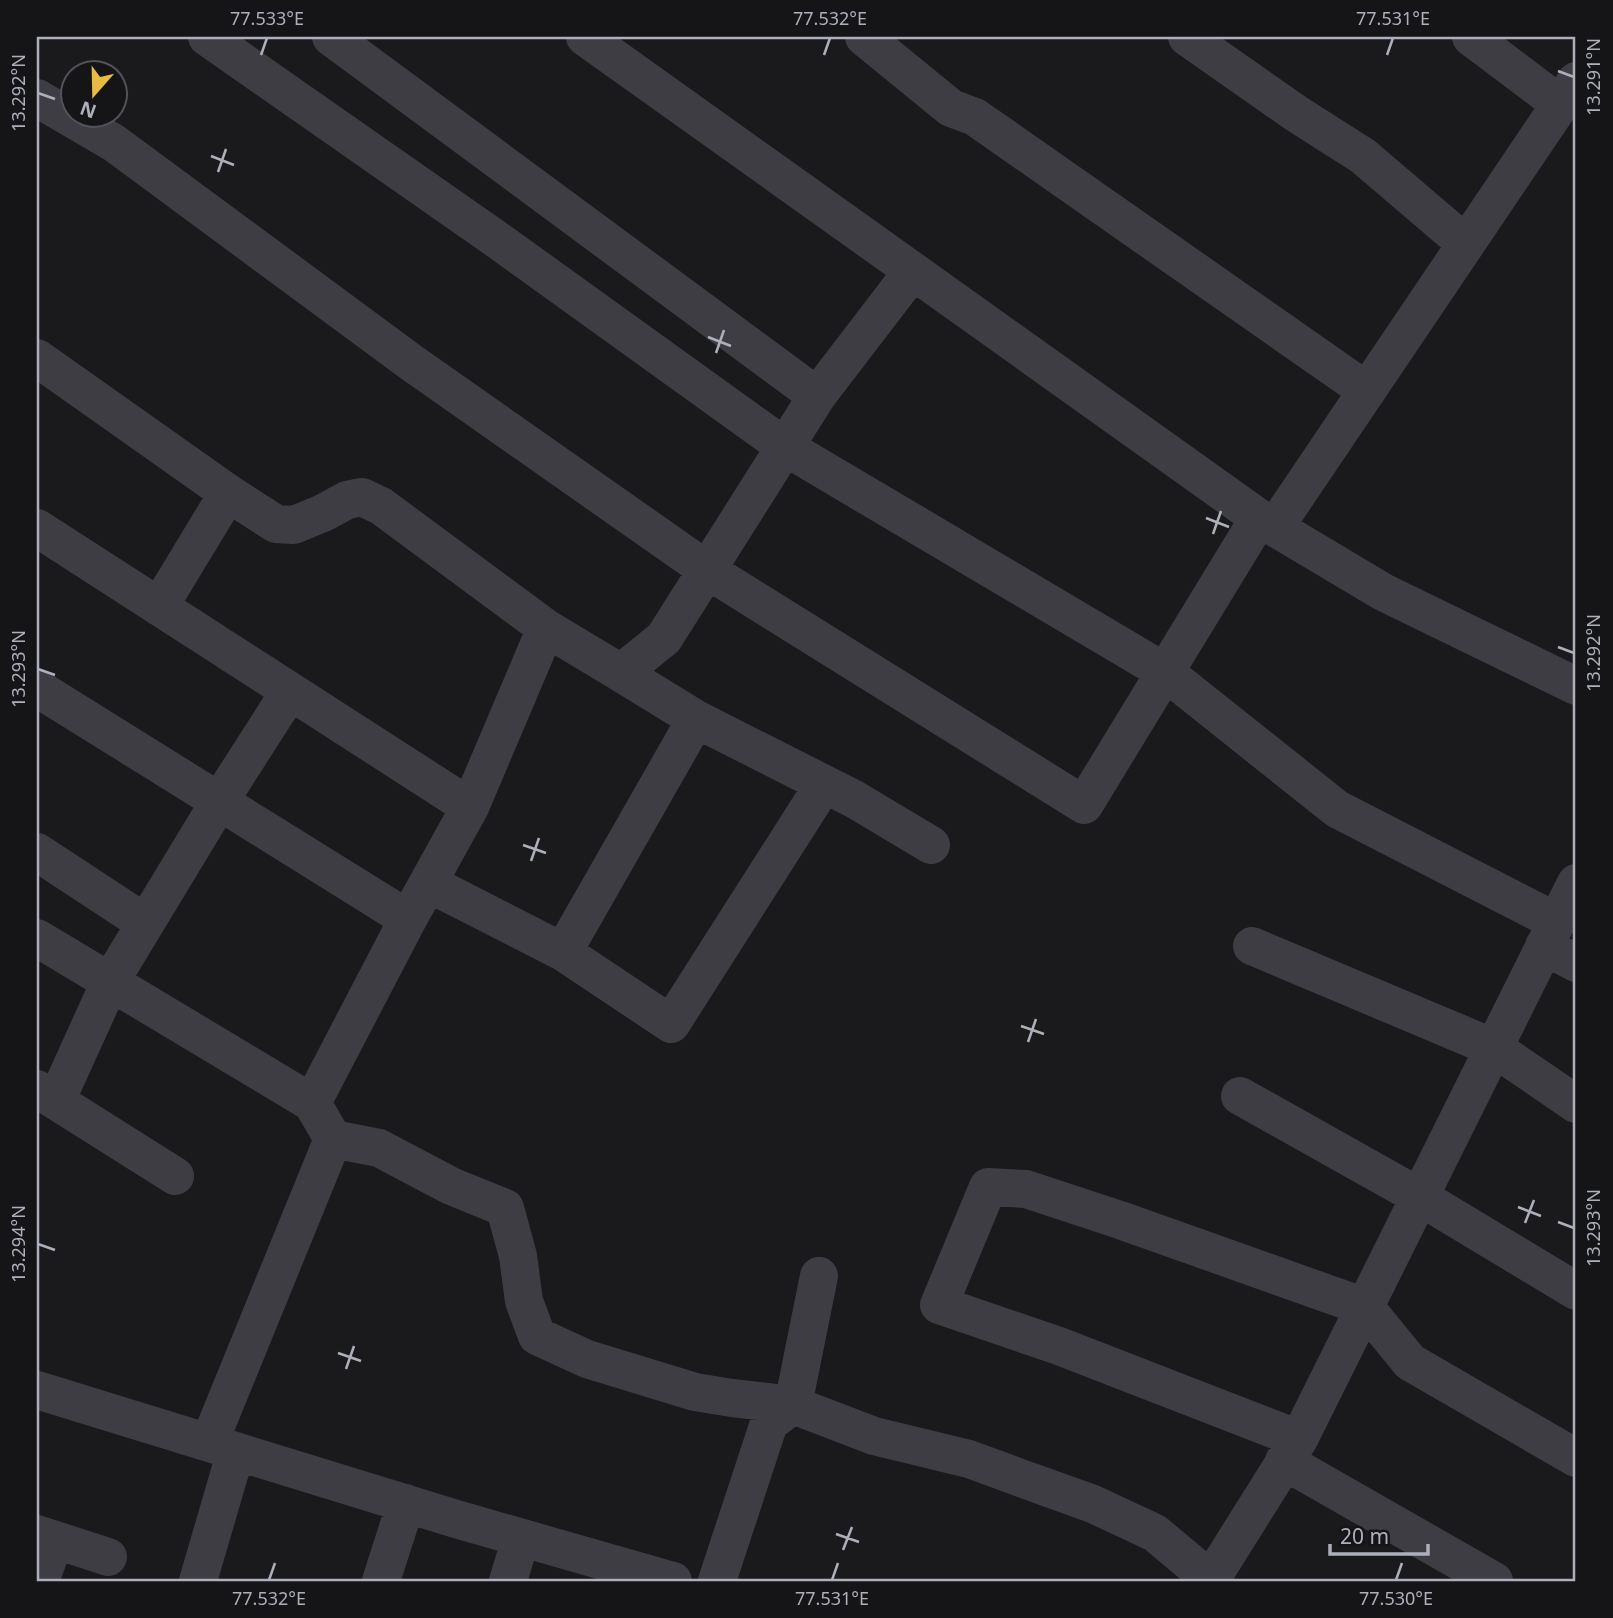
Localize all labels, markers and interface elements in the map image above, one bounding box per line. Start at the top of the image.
text: 77.533°E [230,6,304,30]
text: 77.532°E [793,6,867,30]
text: 77.531°E [1356,6,1430,30]
text: 13.291°N [1581,38,1605,116]
text: 13.292°N [6,54,30,132]
north arrow [60,60,130,130]
text: N [76,95,100,125]
text: 13.292°N [1581,614,1605,692]
text: 13.293°N [6,630,30,708]
text: 13.293°N [1581,1189,1605,1267]
text: 13.294°N [6,1205,30,1283]
scale bar [1330,1513,1428,1557]
text: 20 m [1340,1522,1389,1550]
text: 77.532°E [232,1586,306,1610]
text: 77.531°E [795,1586,869,1610]
text: 77.530°E [1359,1586,1433,1610]

